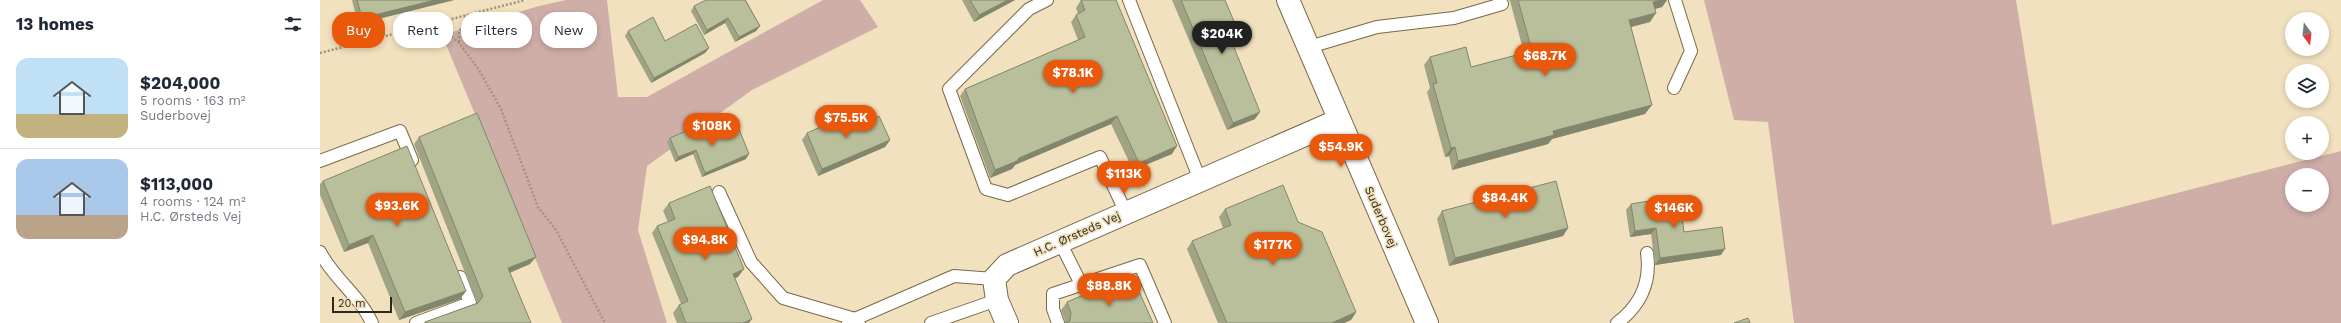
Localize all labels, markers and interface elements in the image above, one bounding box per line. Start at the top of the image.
chip: Buy [332,12,385,48]
chip: Rent [393,12,453,48]
chip: Filters [461,12,532,48]
chip: New [540,12,597,48]
north arrow [2285,12,2329,56]
map controls [2285,12,2329,212]
icon: filters [282,13,304,35]
text: 13 homes [16,14,94,34]
pin: $204K [1194,21,1250,55]
text: $204K [1201,26,1243,41]
pin: $68.7K [1512,43,1578,77]
text: $68.7K [1523,48,1567,63]
pin: $78.1K [1040,60,1106,94]
button: layers [2285,64,2329,108]
text: $78.1K [1052,65,1094,80]
text: $204,000 [140,73,221,93]
icon: home [48,74,96,122]
text: 5 rooms · 163 m² [140,93,246,108]
pin: $75.5K [813,105,879,139]
text: Suderbovej [140,108,211,123]
text: $75.5K [824,110,868,125]
pin: $108K [684,113,740,147]
button: + [2285,116,2329,160]
text: $108K [692,118,732,133]
pin: $54.9K [1308,134,1374,168]
text: $54.9K [1318,139,1364,154]
pin: $113K [1096,161,1152,195]
text: $113K [1106,166,1142,181]
button: − [2285,168,2329,212]
text: $113,000 [140,174,213,194]
icon: home [48,175,96,223]
street label: Suderbovej [1362,184,1400,250]
pin: $84.4K [1472,185,1538,219]
text: $84.4K [1482,190,1528,205]
pin: $93.6K [364,193,430,227]
text: 4 rooms · 124 m² [140,194,246,209]
pin: $146K [1646,195,1702,229]
text: $93.6K [375,198,419,213]
text: $146K [1654,200,1694,215]
text: H.C. Ørsteds Vej [140,209,242,224]
street label: H.C. Ørsteds Vej [1031,209,1123,259]
pin: $94.8K [672,227,738,261]
text: $94.8K [682,232,728,247]
pin: $177K [1245,232,1301,266]
text: $177K [1254,237,1292,252]
pin: $88.8K [1076,273,1142,307]
text: $88.8K [1086,278,1132,293]
scale bar [332,295,392,314]
text: 20 m [338,297,366,310]

